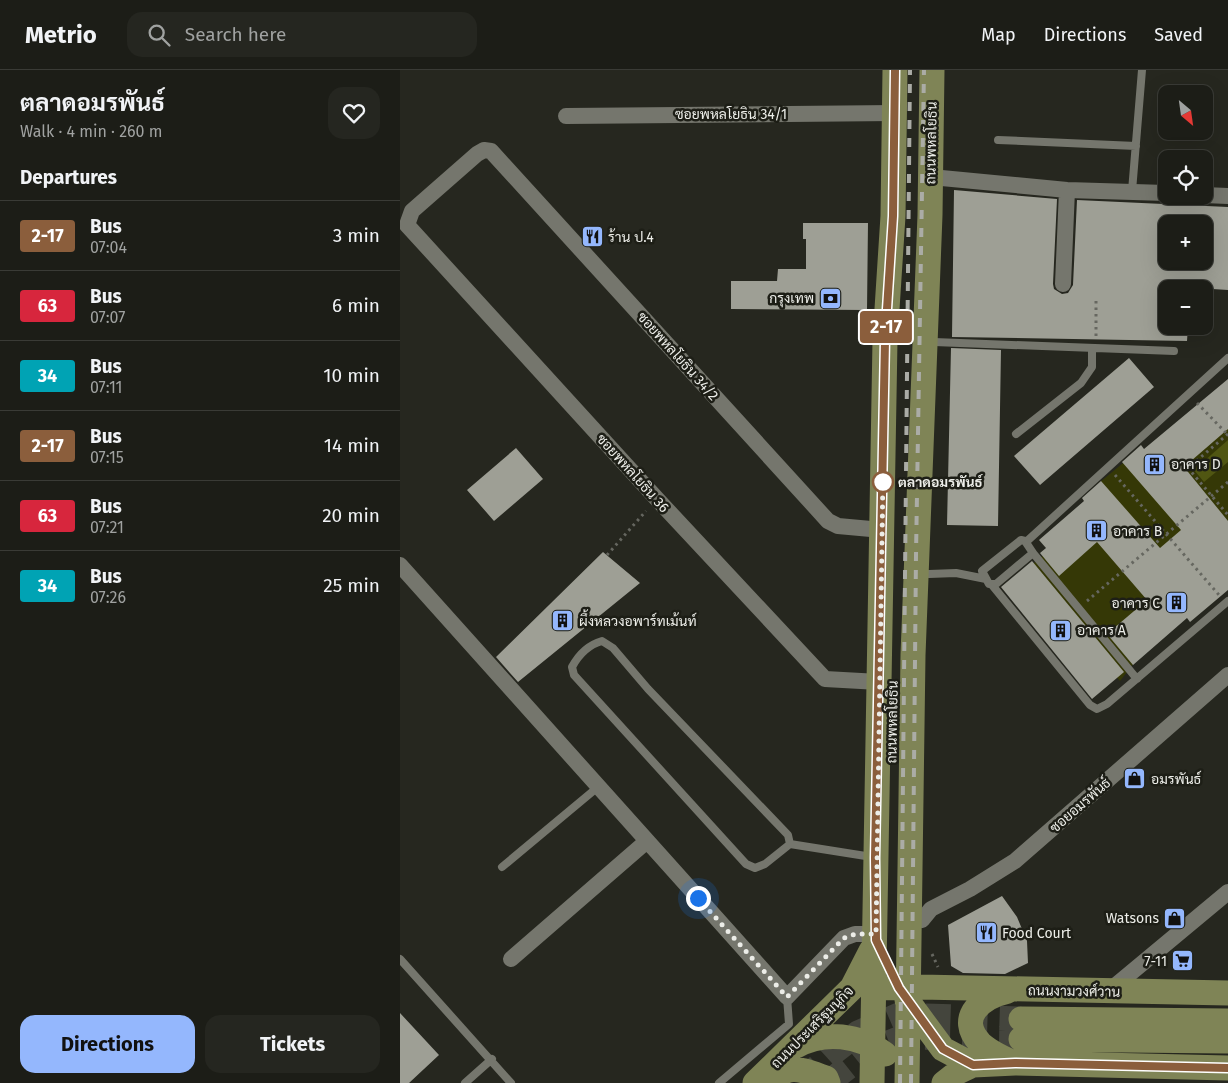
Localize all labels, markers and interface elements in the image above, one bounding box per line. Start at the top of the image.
search box [127,12,477,57]
text: Metrio [25,21,97,49]
icon: search [145,21,173,49]
text: Search here [185,23,286,46]
text: Map [981,24,1016,46]
text: Directions [1044,24,1126,46]
text: Saved [1154,24,1203,46]
north arrow [1158,85,1212,140]
map controls [1158,85,1213,335]
button: heart [328,87,380,139]
text: ตลาดอมรพันธ์ [20,89,165,117]
street label: ถนนพหลโยธิน [922,101,941,185]
street label: ซอยพหลโยธิน 34/1 [675,106,787,123]
text: Walk · 4 min · 260 m [20,122,162,141]
button: locate [1158,150,1213,205]
text: Departures [20,166,117,189]
text: Bus [90,215,122,238]
button: + [1158,215,1213,270]
text: 3 min [333,224,380,247]
text: 2-17 [31,225,64,247]
restaurant icon: ร้าน ป.4 [580,225,604,249]
place label: ร้าน ป.4 [608,228,654,246]
text: 07:04 [90,238,127,257]
button: − [1158,280,1213,335]
text: Bus [90,285,122,308]
bank icon: กรุงเทพ [818,286,842,310]
place label: กรุงเทพ [769,290,814,308]
text: 6 min [332,294,380,317]
text: 63 [38,295,57,317]
text: 07:07 [90,308,125,327]
street label: ซอยพหลโยธิน 34/2 [633,309,722,404]
line badge: 2-17 [851,311,921,343]
text: 2-17 [870,316,902,338]
text: Bus [90,355,122,378]
text: 10 min [323,364,380,387]
text: 34 [38,365,57,387]
text: 07:11 [90,378,123,397]
text: Bus [90,425,122,448]
street label: ซอยพหลโยธิน 36 [593,431,672,516]
text: 14 min [324,434,380,457]
text: 2-17 [31,435,64,457]
text: 07:15 [90,448,124,467]
building icon: อาคาร D [1143,452,1167,476]
place label: อาคาร D [1171,456,1221,473]
marker: ตลาดอมรพันธ์ [872,471,894,493]
place label: ตลาดอมรพันธ์ [898,473,984,491]
text: Bus [90,495,122,518]
text: 20 min [322,504,380,527]
text: 63 [38,505,57,527]
text: 07:21 [90,518,124,537]
building icon: อาคาร B [1085,519,1109,543]
place label: อาคาร B [1113,523,1162,540]
text: Bus [90,565,122,588]
text: 25 min [323,574,380,597]
text: 34 [38,575,57,597]
text: 07:26 [90,588,126,607]
building icon: อาคาร C [1164,591,1188,615]
place label: อาคาร C [1111,595,1160,612]
building icon: ผึ้งหลวงอพาร์ทเม้นท์ [551,609,575,633]
place label: ผึ้งหลวงอพาร์ทเม้นท์ [579,609,697,630]
building icon: อาคาร A [1049,618,1073,642]
place label: อาคาร A [1077,622,1126,639]
street label: ถนนพหลโยธิน [883,680,902,764]
shop icon: อมรพันธ์ [1123,767,1147,791]
place label: อมรพันธ์ [1151,770,1202,788]
street label: ซอยอมรพันธ์ [1046,773,1115,836]
your location [686,886,711,911]
shop icon: Watsons [1163,906,1187,930]
place label: Watsons [1106,910,1159,927]
restaurant icon: Food Court [974,921,998,945]
place label: Food Court [1002,925,1072,942]
supermarket icon: 7-11 [1171,949,1195,973]
place label: 7-11 [1144,953,1167,970]
street label: ถนนงามวงศ์วาน [1028,981,1120,1001]
street label: ถนนประเสริฐมนูกิจ [768,983,858,1073]
button: Directions [20,1015,195,1073]
button: Tickets [205,1015,380,1073]

